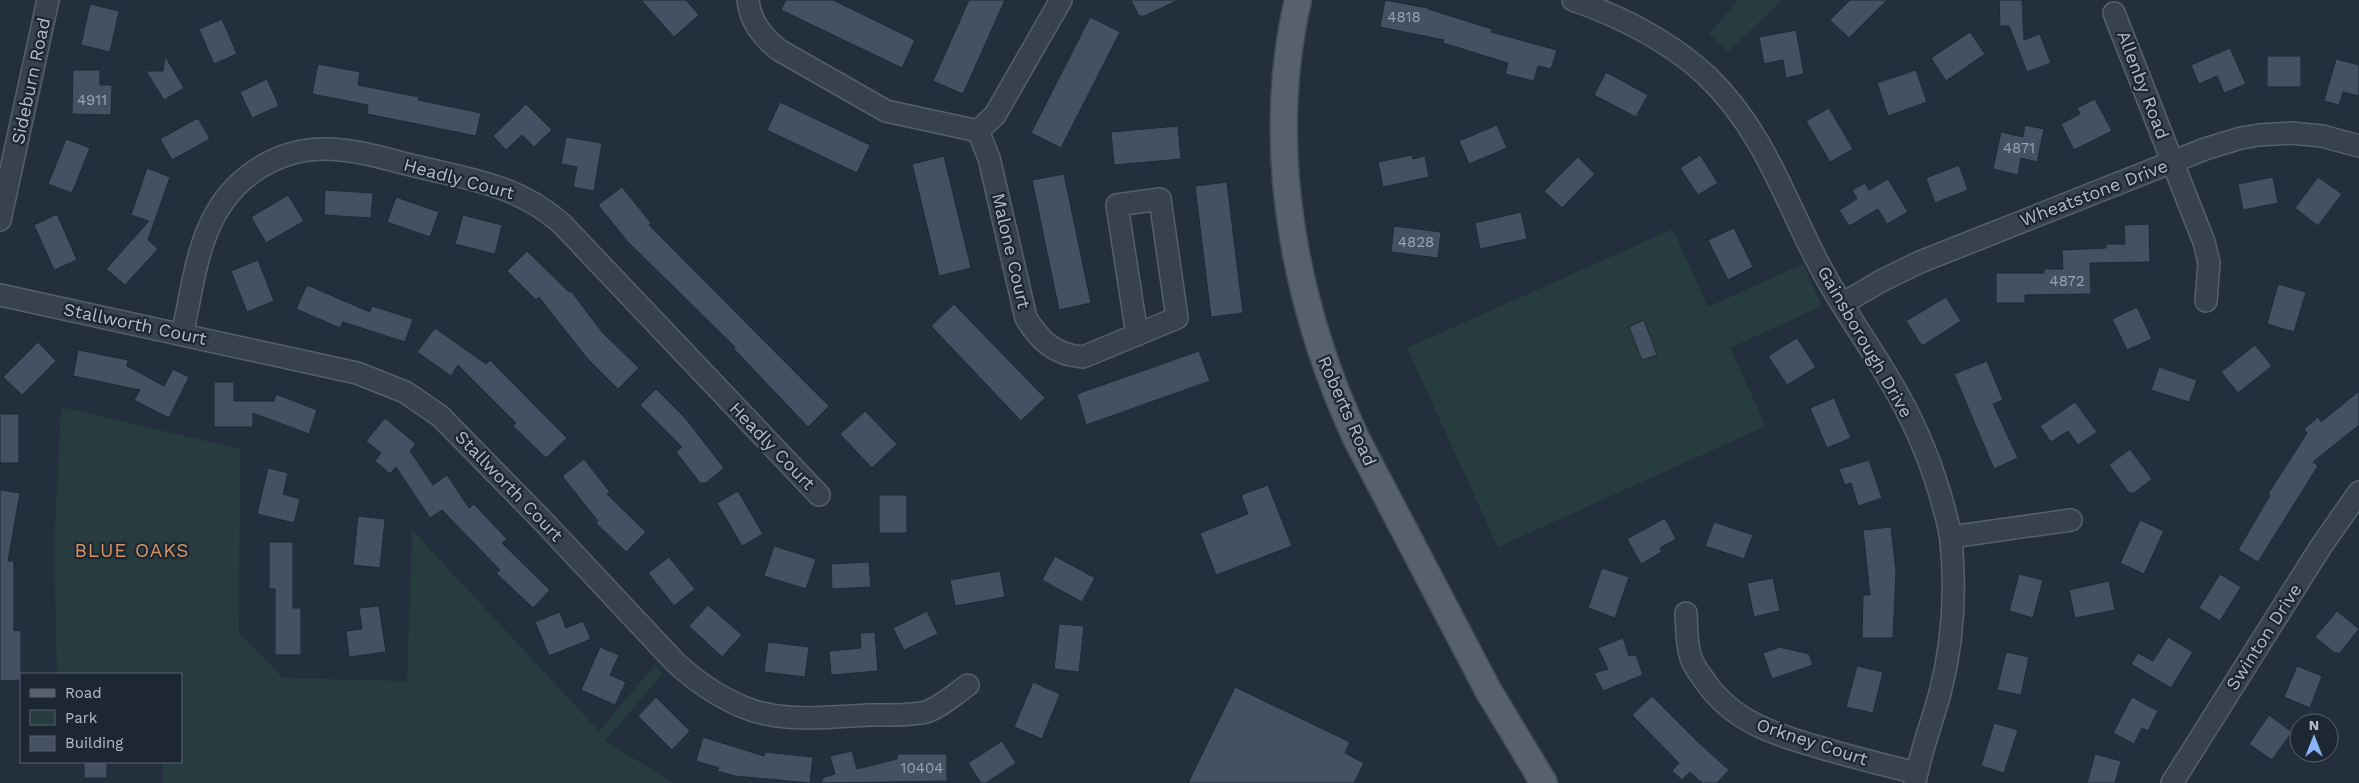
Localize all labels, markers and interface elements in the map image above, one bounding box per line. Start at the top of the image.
house number: 4818 [1387,8,1421,26]
street label: Sideburn Road [7,16,54,146]
street label: Allenby Road [2113,28,2174,142]
house number: 4911 [77,91,107,109]
house number: 4871 [2003,139,2035,157]
street label: Headly Court [402,154,517,203]
street label: Wheatstone Drive [2017,155,2171,230]
street label: Malone Court [988,191,1035,311]
house number: 4828 [1398,233,1434,251]
street label: Gainsborough Drive [1814,262,1917,421]
house number: 4872 [2050,272,2084,290]
street label: Stallworth Court [62,298,209,349]
street label: Roberts Road [1314,353,1381,469]
street label: Headly Court [725,398,820,494]
street label: Stallworth Court [451,426,568,546]
district label: BLUE OAKS [74,539,190,562]
street label: Swinton Drive [2221,580,2306,694]
legend [20,673,182,763]
text: Road [65,684,102,702]
text: Park [65,709,98,727]
north arrow [2289,713,2339,763]
street label: Orkney Court [1754,714,1871,770]
text: N [2309,717,2319,733]
text: Building [65,734,123,752]
house number: 10404 [901,759,943,777]

